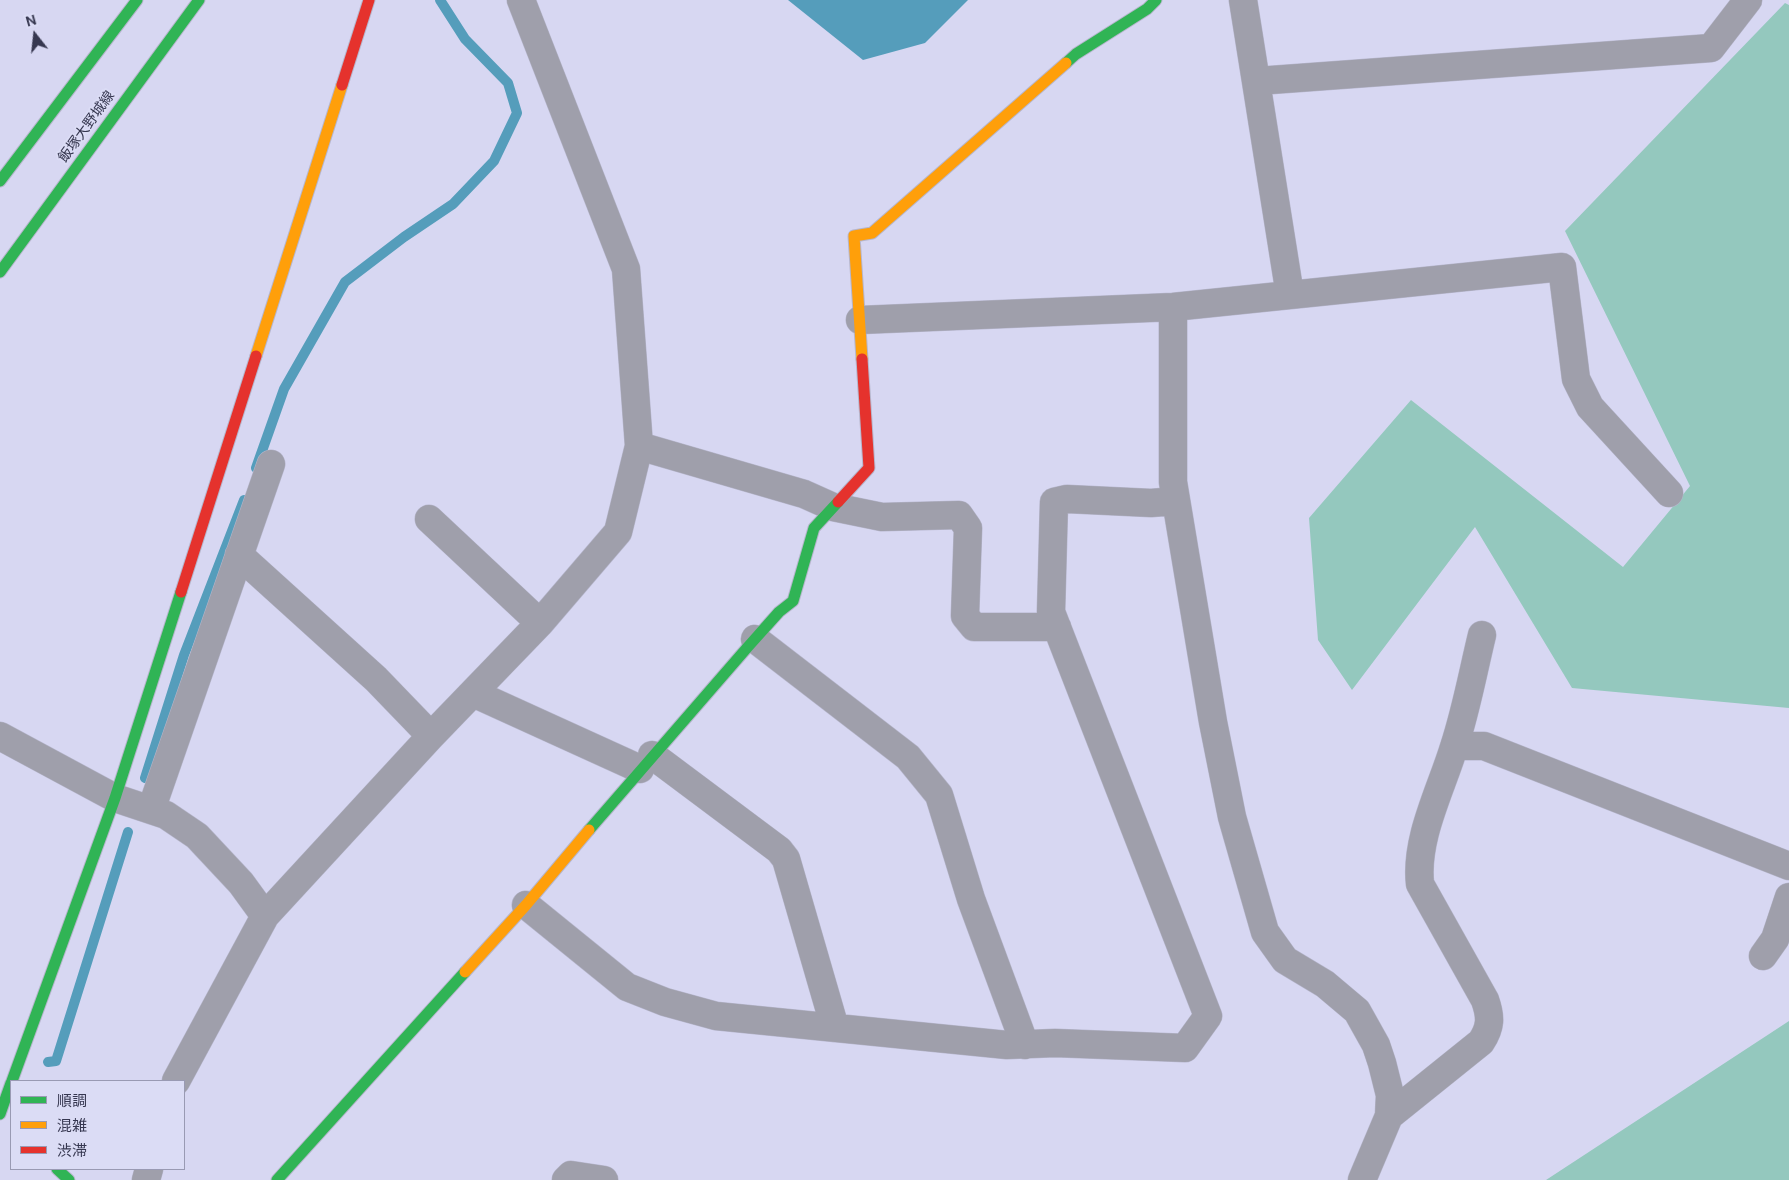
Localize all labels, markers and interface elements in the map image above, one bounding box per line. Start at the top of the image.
north arrow [10,10,60,60]
text: N [23,11,38,31]
street label: 飯塚大野城線 [56,88,118,166]
legend [10,1080,185,1170]
text: 順調 [57,1091,87,1111]
text: 混雑 [57,1116,87,1136]
text: 渋滞 [57,1141,87,1161]

